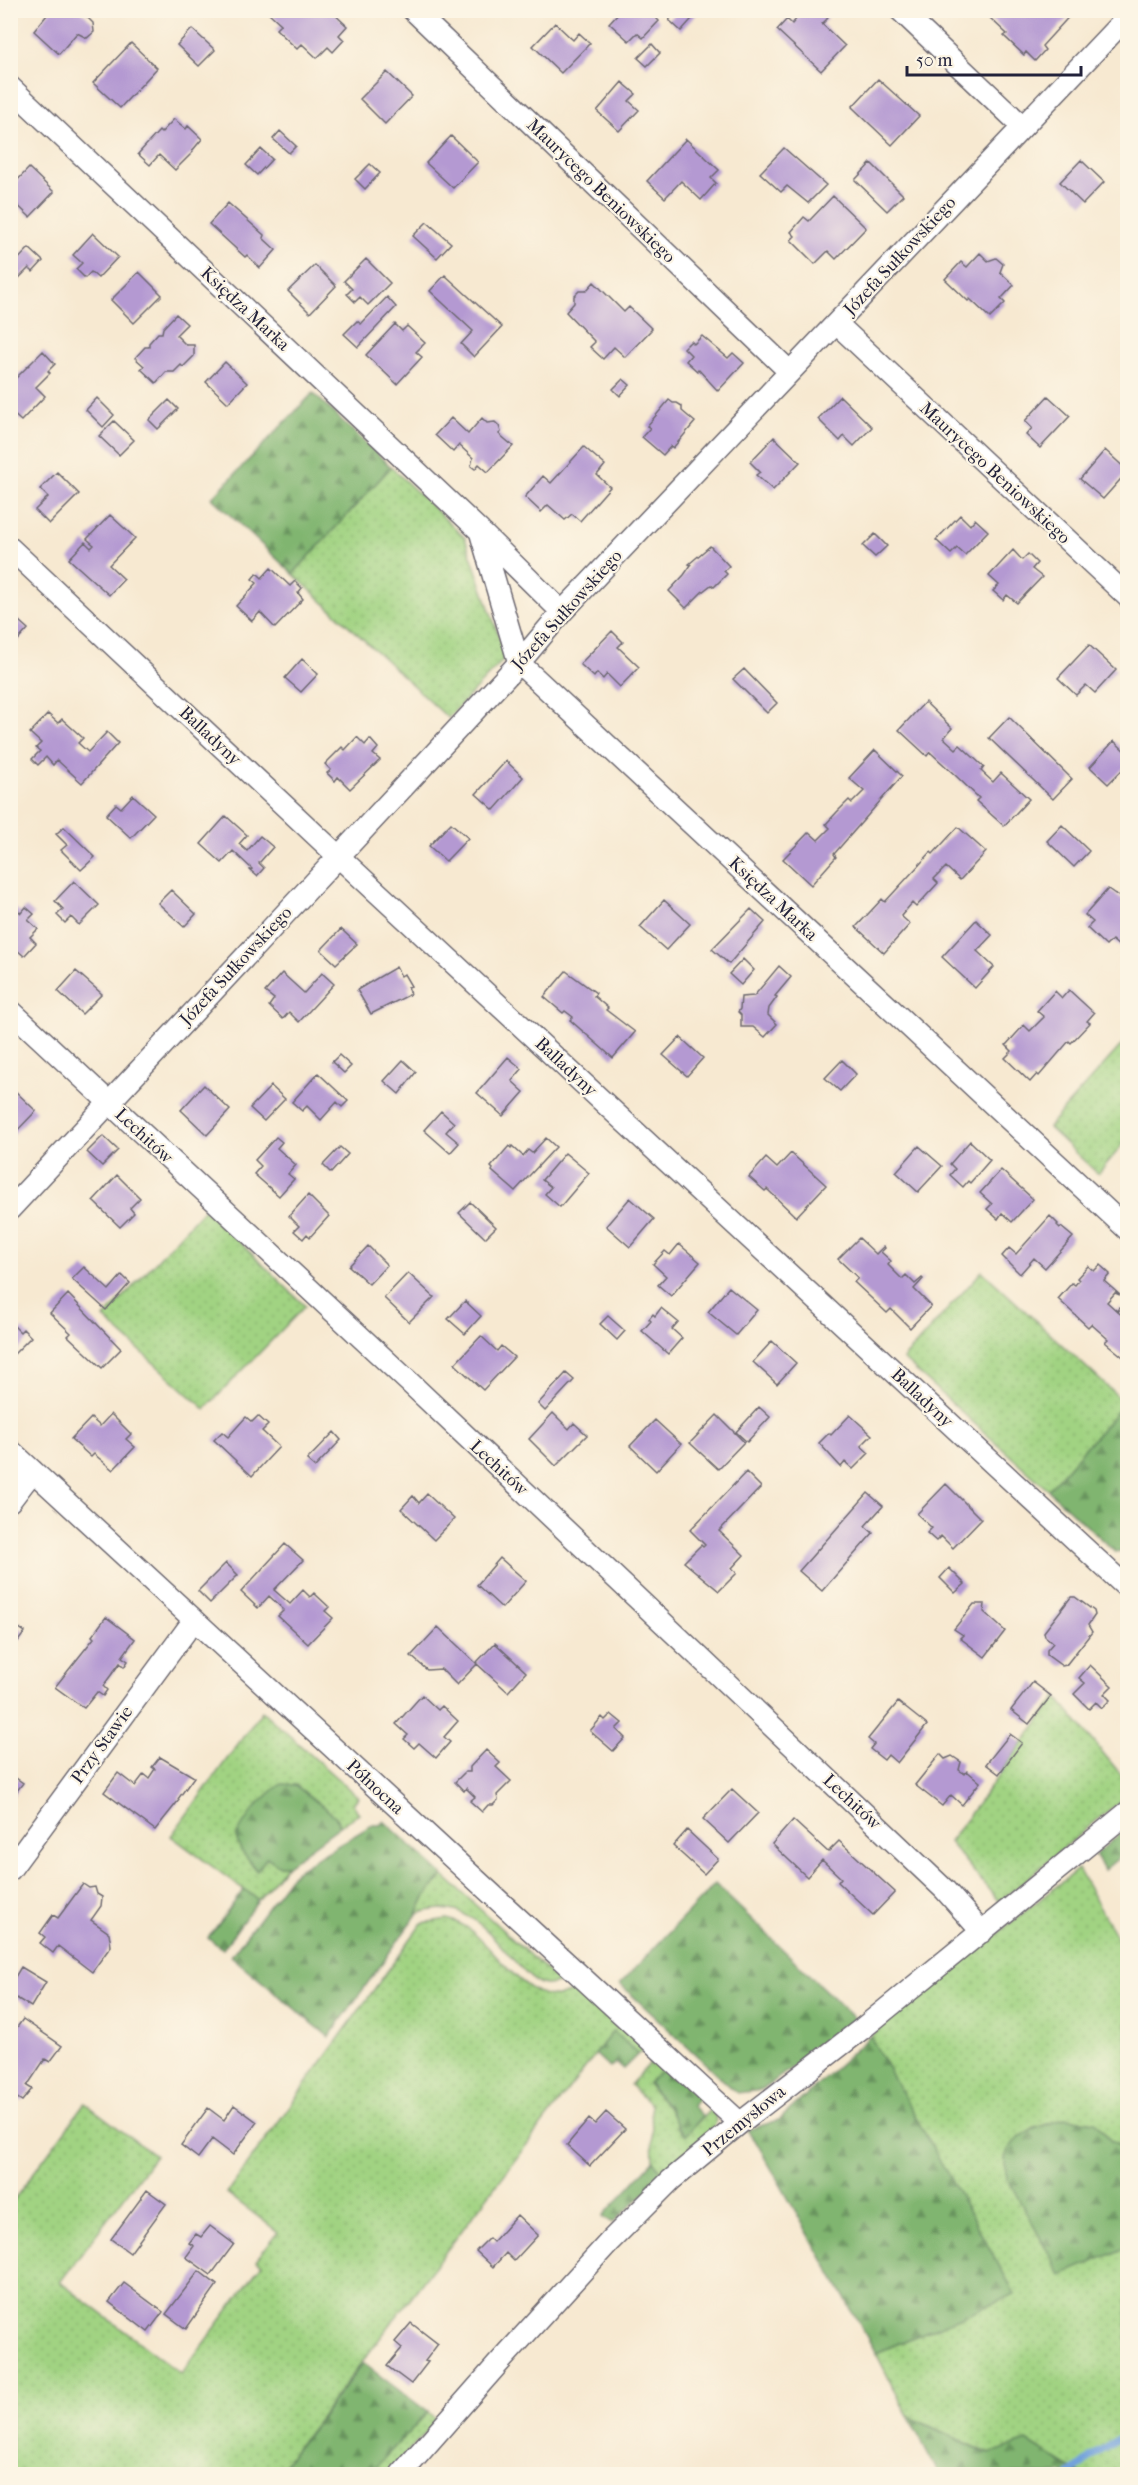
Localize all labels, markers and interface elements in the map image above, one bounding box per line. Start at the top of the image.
scale bar [907,39,1081,77]
text: 50 m [916,50,953,71]
street label: Maurycego Beniowskiego [522,115,680,267]
street label: Józefa Sułkowskiego [838,192,960,321]
street label: Księdza Marka [196,263,294,356]
street label: Maurycego Beniowskiego [915,398,1075,548]
street label: Józefa Sułkowskiego [506,545,627,676]
street label: Balladyny [175,702,246,771]
street label: Księdza Marka [724,853,822,946]
street label: Józefa Sułkowskiego [174,902,296,1031]
street label: Balladyny [531,1033,602,1102]
street label: Lechitów [111,1104,178,1168]
street label: Balladyny [887,1364,958,1433]
street label: Lechitów [466,1436,533,1500]
street label: Przy Stawie [67,1702,137,1788]
street label: Północna [342,1755,408,1819]
street label: Lechitów [819,1770,886,1834]
street label: Przemysłowa [698,2081,790,2161]

